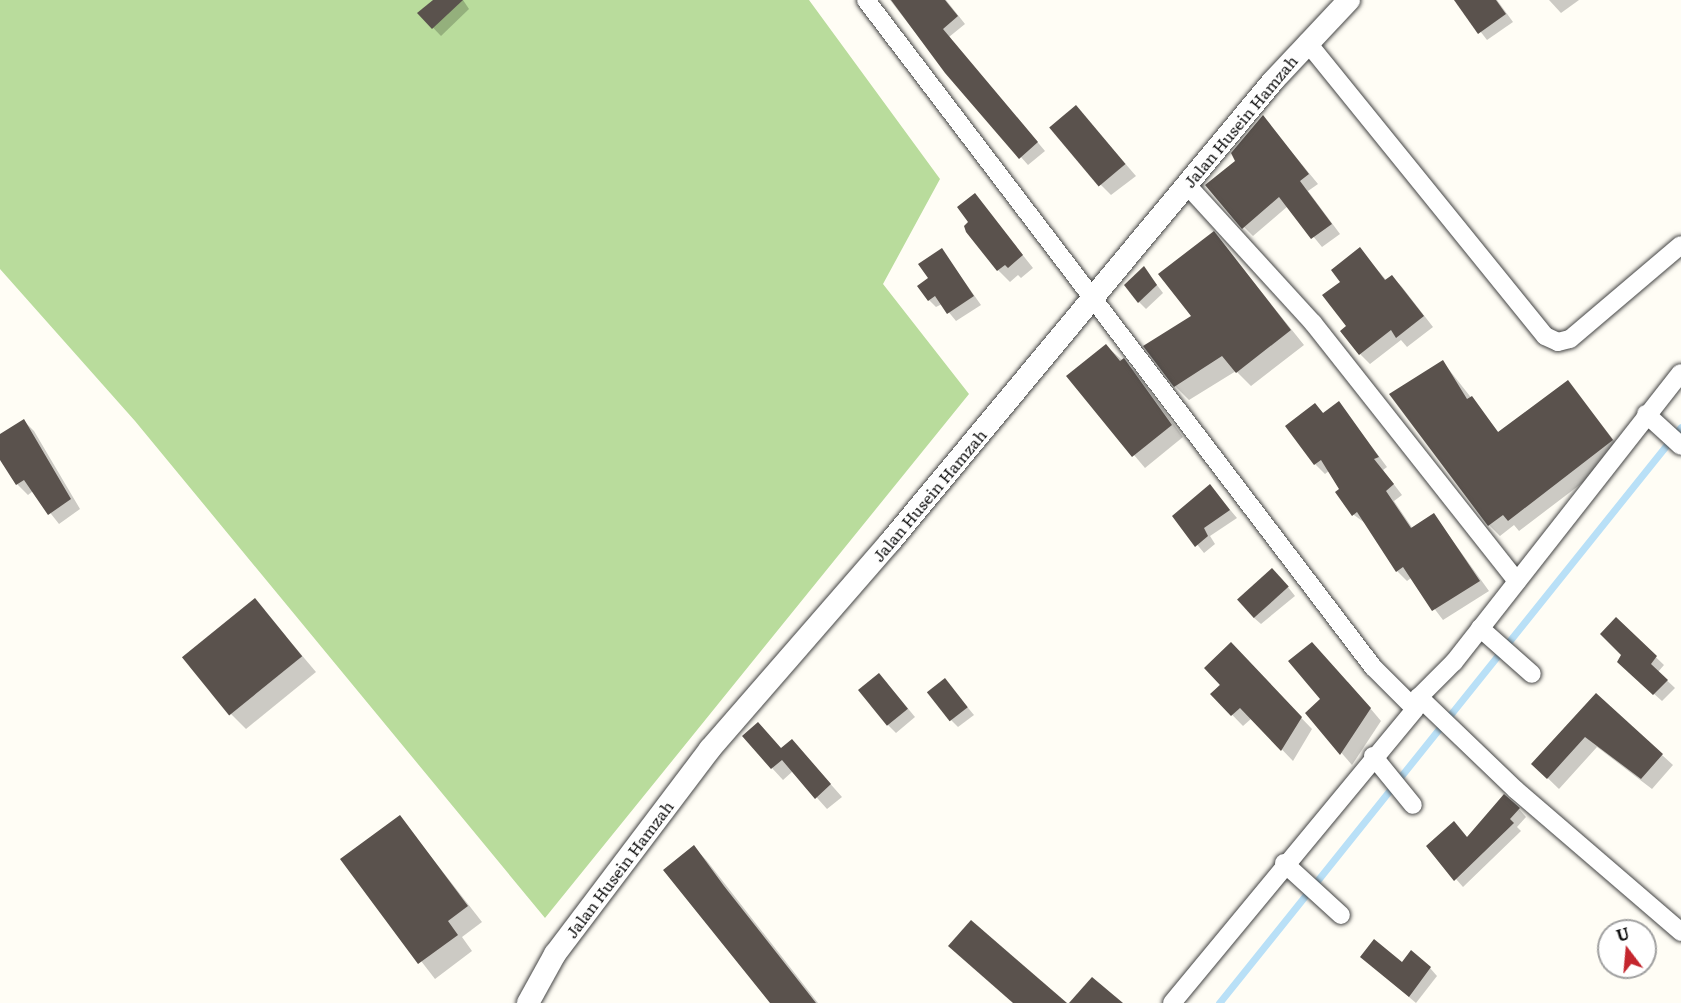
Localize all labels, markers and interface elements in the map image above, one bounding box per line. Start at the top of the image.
street label: Jalan Husein Hamzah [1179,51,1301,191]
street label: Jalan Husein Hamzah [868,425,990,565]
street label: Jalan Husein Hamzah [561,797,677,941]
north arrow [1597,919,1657,979]
text: U [1613,920,1632,947]

